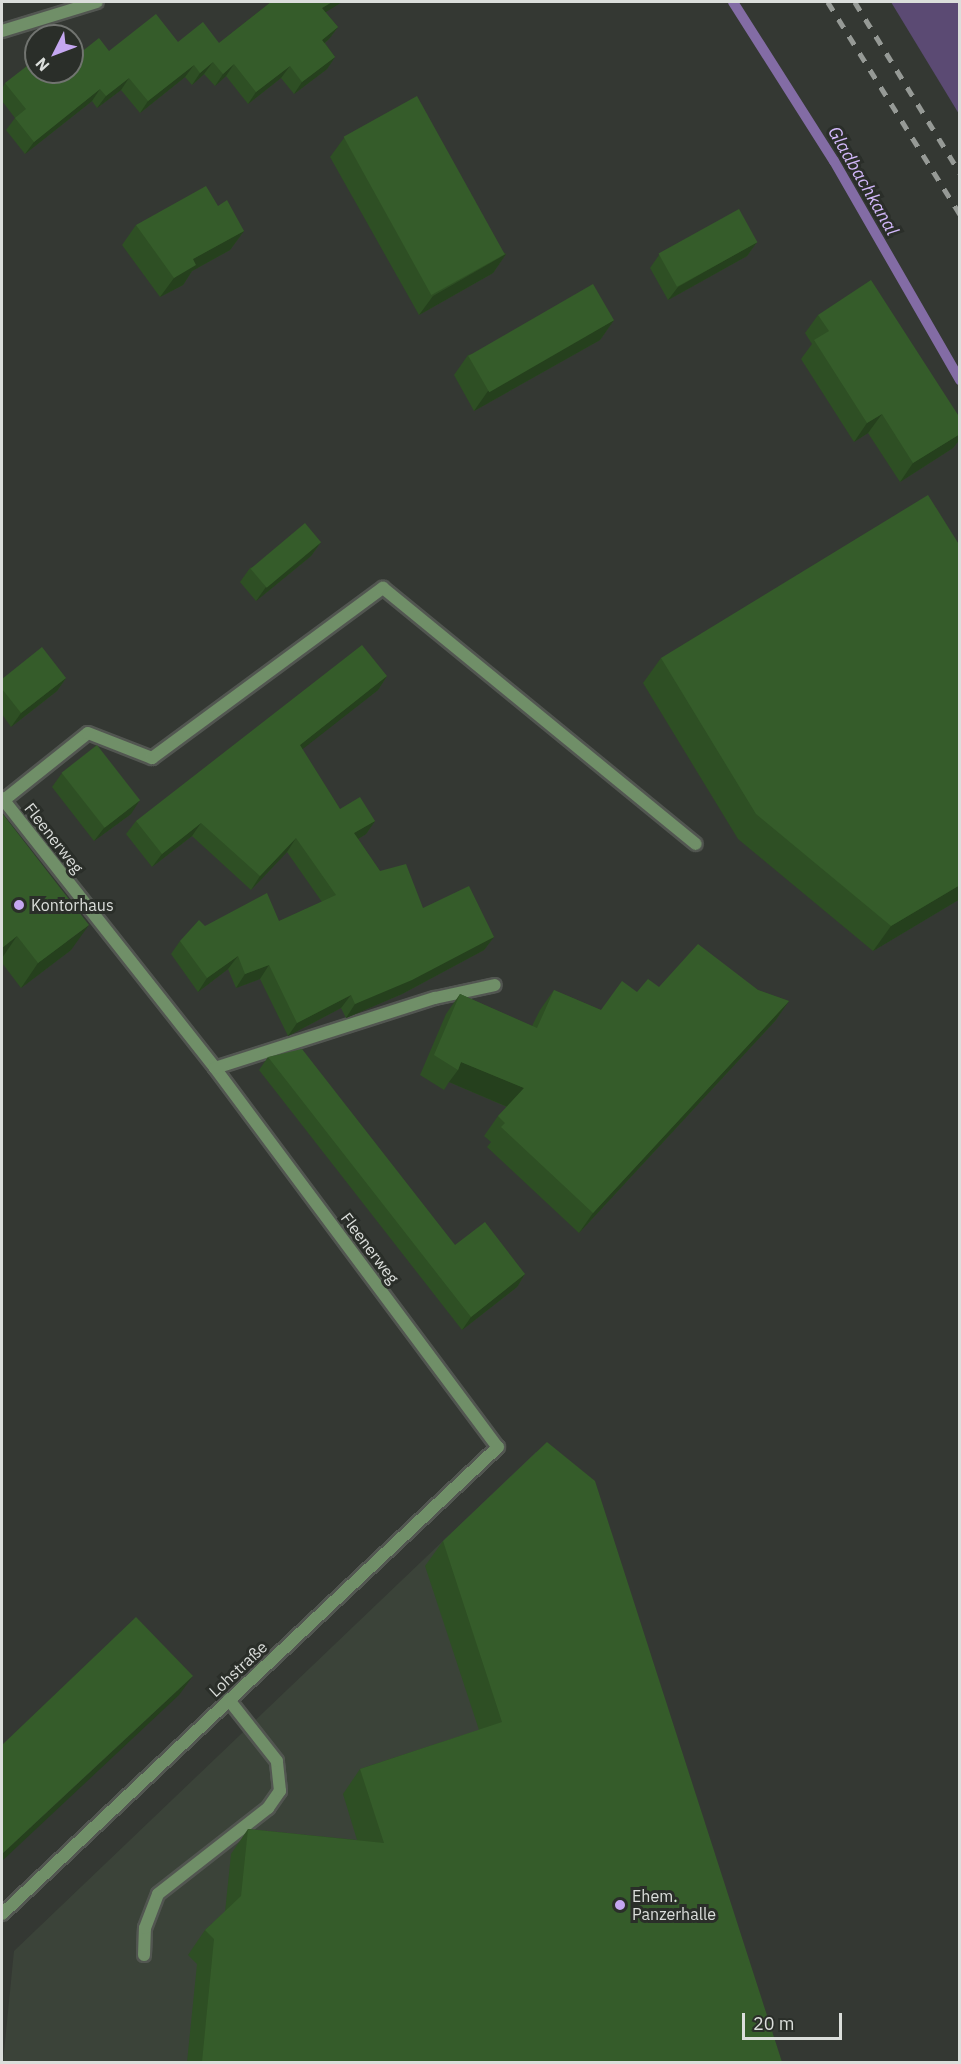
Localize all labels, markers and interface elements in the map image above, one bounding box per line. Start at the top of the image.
north arrow [24,24,84,84]
text: N [31,54,53,76]
water label: Gladbachkanal [823,123,903,239]
street label: Fleenerweg [21,799,87,877]
place label: Kontorhaus [31,895,114,915]
marker: Kontorhaus [12,898,26,912]
street label: Fleenerweg [337,1209,403,1287]
street label: Lohstraße [205,1637,271,1701]
place label: Ehem. Panzerhalle [632,1886,716,1924]
marker: Ehem. Panzerhalle [613,1898,627,1912]
scale bar [745,2001,846,2039]
text: 20 m [753,2012,795,2035]

